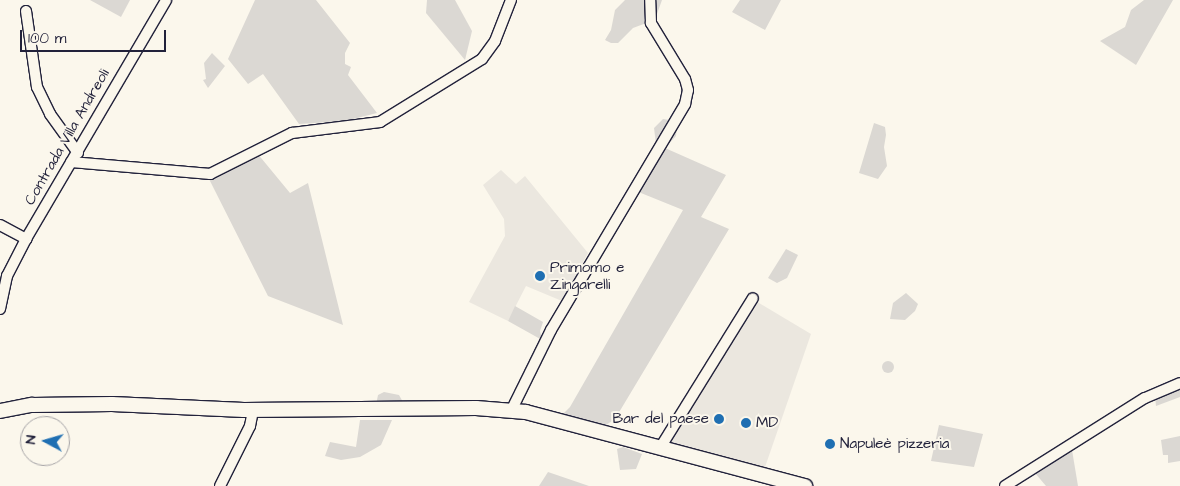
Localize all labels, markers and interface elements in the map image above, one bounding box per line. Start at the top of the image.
scale bar [22,20,169,52]
text: 100 m [28,28,67,49]
street label: Contrada Villa Andreoli [21,66,113,208]
place label: Primomo e Zingarelli [550,258,624,293]
marker: Primomo e Zingarelli [534,270,546,282]
place label: Bar del paese [613,410,709,428]
marker: Bar del paese [713,413,725,425]
place label: MD [756,414,778,432]
north arrow [20,416,70,466]
marker: MD [740,417,752,429]
text: N [21,434,41,445]
place label: Napuleè pizzeria [840,435,949,453]
marker: Napuleè pizzeria [824,438,836,450]

